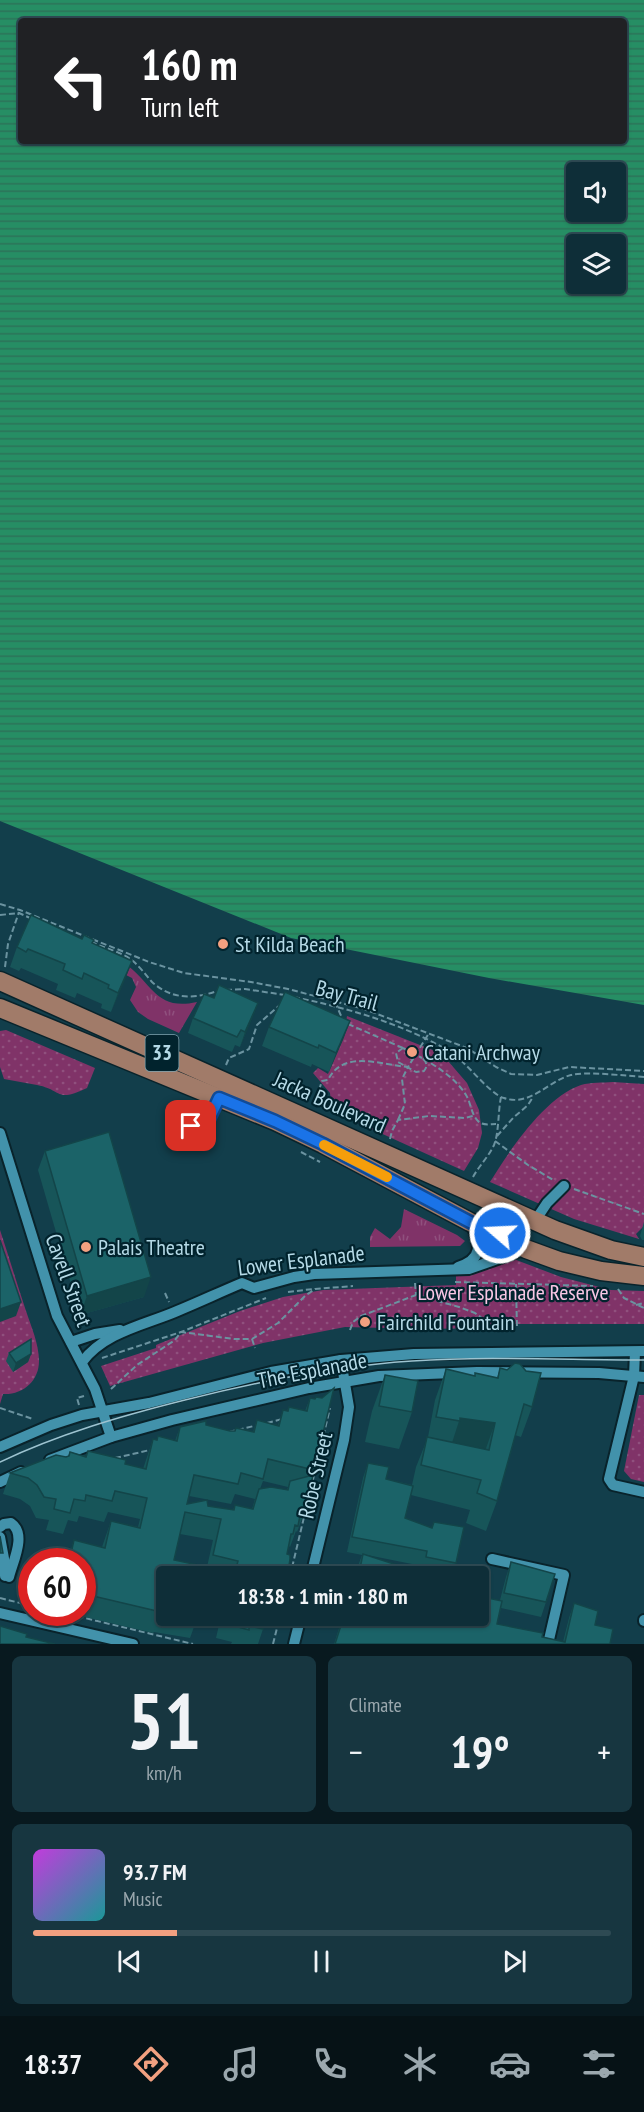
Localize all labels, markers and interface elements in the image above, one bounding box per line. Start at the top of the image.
text: 160 m [141,37,238,92]
icon: left [42,42,120,120]
text: Turn left [141,90,219,124]
map controls [566,162,626,294]
button: sound [566,162,626,222]
button: layers [566,234,626,294]
place label: St Kilda Beach [235,930,345,958]
marker: St Kilda Beach [216,937,230,951]
street label: Bay Trail [313,973,382,1017]
road number: 33 [146,1035,178,1071]
place label: Catani Archway [424,1038,541,1066]
marker: Catani Archway [405,1045,419,1059]
street label: Jacka Boulevard [269,1064,391,1139]
pin [165,1100,216,1151]
icon: arrive [174,1109,207,1142]
position arrow [468,1201,532,1265]
street label: Cavell Street [39,1230,99,1330]
place label: Palais Theatre [98,1233,205,1261]
street label: Lower Esplanade [236,1238,366,1282]
marker: Palais Theatre [79,1240,93,1254]
park label: Lower Esplanade Reserve [417,1278,609,1306]
place label: Fairchild Fountain [377,1308,514,1336]
marker: Fairchild Fountain [358,1315,372,1329]
street label: The Esplanade [255,1346,369,1394]
street label: Robe Street [291,1429,339,1521]
speed limit sign: 60 [18,1548,96,1626]
text: 18:38 · 1 min · 180 m [237,1582,408,1610]
text: 51 [127,1670,201,1771]
text: Climate [349,1692,402,1718]
text: 19° [450,1722,510,1780]
text: − [349,1730,363,1773]
text: + [597,1730,611,1773]
text: km/h [146,1760,182,1786]
text: 93.7 FM [123,1858,187,1886]
text: Music [123,1886,163,1912]
icon: previous [113,1945,146,1978]
icon: pause [305,1945,338,1978]
icon: next [498,1945,531,1978]
icon: directions [130,2043,172,2085]
icon: music [220,2043,262,2085]
icon: phone [309,2043,351,2085]
icon: climate [399,2043,441,2085]
icon: car [489,2043,531,2085]
icon: filters [578,2043,620,2085]
text: 18:37 [24,2047,82,2081]

